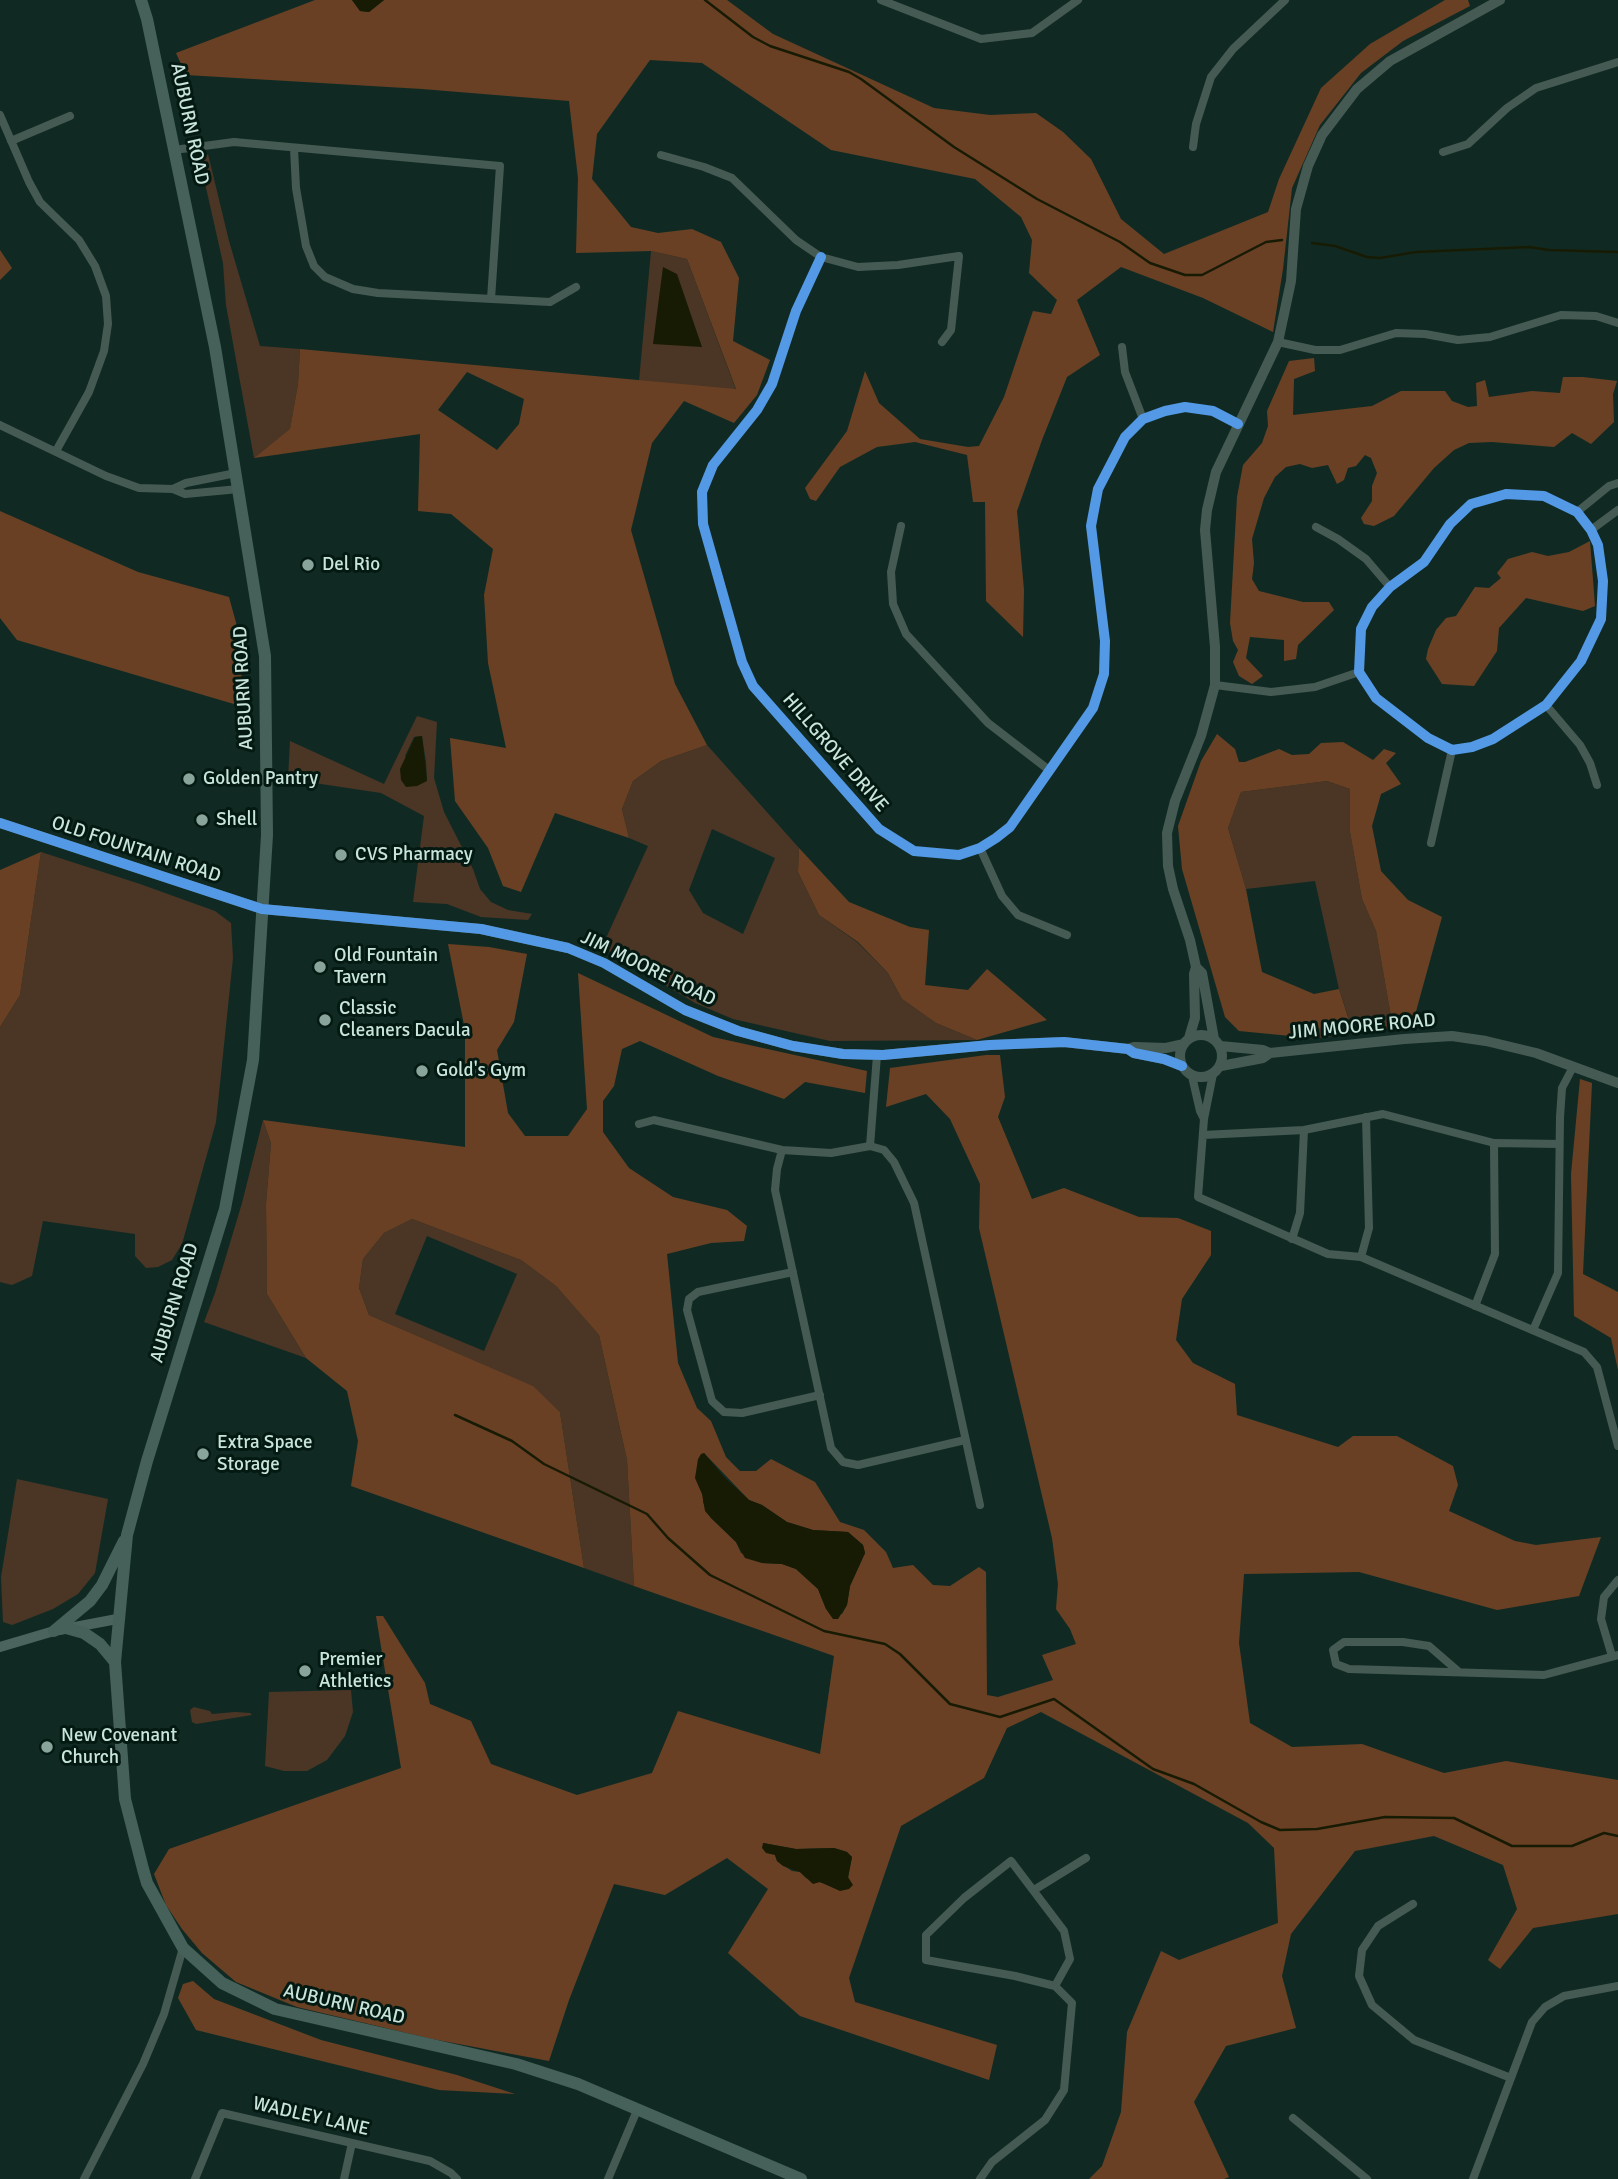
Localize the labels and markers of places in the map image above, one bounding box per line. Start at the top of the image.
place label: Del Rio [322,554,380,576]
marker: Del Rio [300,557,316,573]
place label: Golden Pantry [203,768,318,790]
marker: Golden Pantry [181,771,197,787]
place label: Shell [216,809,257,831]
marker: Shell [194,812,210,828]
place label: CVS Pharmacy [355,844,473,866]
marker: CVS Pharmacy [333,847,349,863]
place label: Old Fountain Tavern [334,945,438,989]
marker: Old Fountain Tavern [312,959,328,975]
place label: Classic Cleaners Dacula [339,998,471,1042]
marker: Classic Cleaners Dacula [317,1012,333,1028]
place label: Gold's Gym [436,1060,526,1082]
marker: Gold's Gym [414,1063,430,1079]
place label: Extra Space Storage [217,1432,312,1476]
marker: Extra Space Storage [195,1446,211,1462]
place label: Premier Athletics [319,1649,391,1693]
marker: Premier Athletics [297,1663,313,1679]
place label: New Covenant Church [61,1725,177,1769]
marker: New Covenant Church [39,1739,55,1755]

